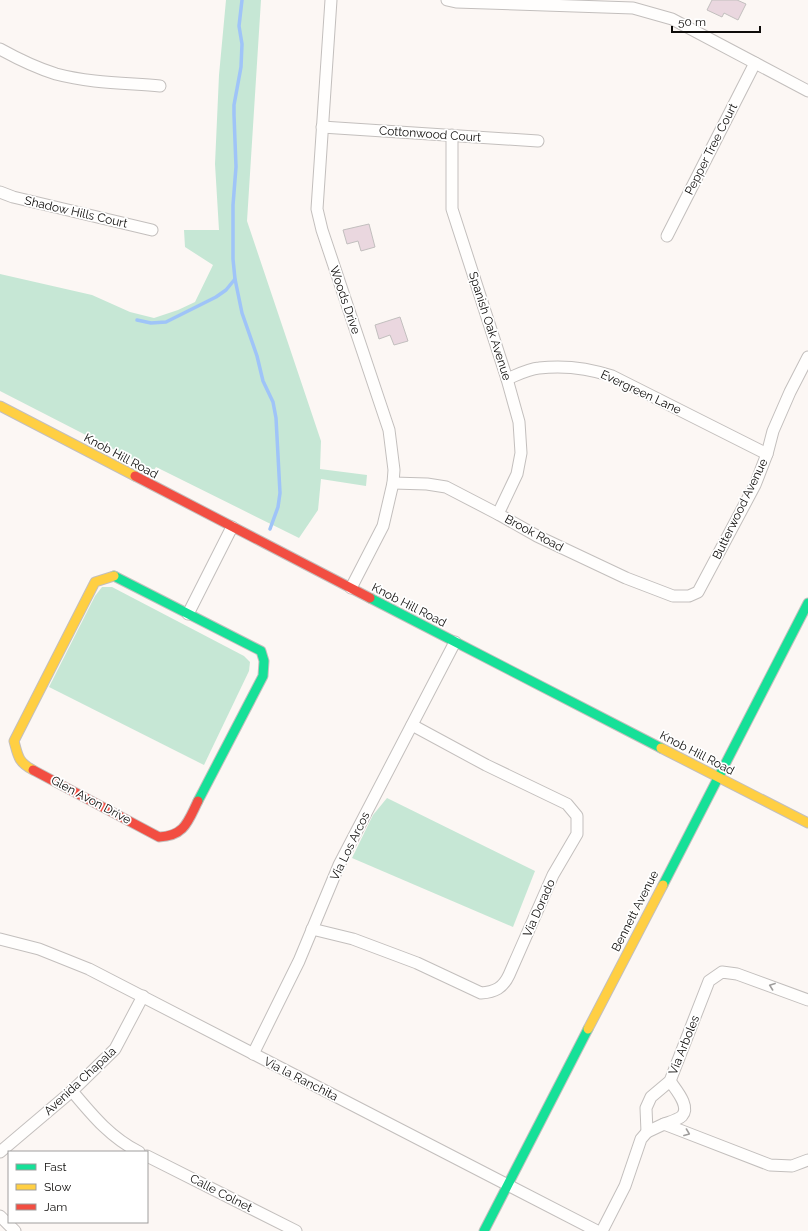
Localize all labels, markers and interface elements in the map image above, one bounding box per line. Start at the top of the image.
scale bar [672,8,760,34]
text: 50 m [678,15,706,29]
street label: Pepper Tree Court [682,101,740,197]
street label: Cottonwood Court [378,123,482,145]
street label: Shadow Hills Court [23,193,129,231]
street label: Woods Drive [327,264,363,336]
street label: Spanish Oak Avenue [466,270,514,382]
street label: Evergreen Lane [598,367,684,417]
street label: Knob Hill Road [82,431,160,481]
street label: Butterwood Avenue [710,456,770,562]
street label: Brook Road [502,512,566,554]
street label: Knob Hill Road [369,580,449,630]
street label: Knob Hill Road [657,728,737,778]
street label: Glen Avon Drive [49,773,133,827]
street label: Via Los Arcos [327,809,373,883]
street label: Bennett Avenue [609,868,661,954]
street label: Via Dorado [520,877,558,939]
one-way arrow [768,982,775,990]
street label: Via Arboles [666,1013,702,1077]
street label: Avenida Chapala [41,1044,119,1118]
street label: Via la Ranchita [262,1054,340,1104]
one-way arrow [683,1128,690,1136]
legend [8,1151,148,1223]
text: Fast [44,1160,67,1174]
street label: Calle Colnet [188,1171,254,1215]
text: Slow [44,1180,71,1194]
text: Jam [44,1200,67,1214]

